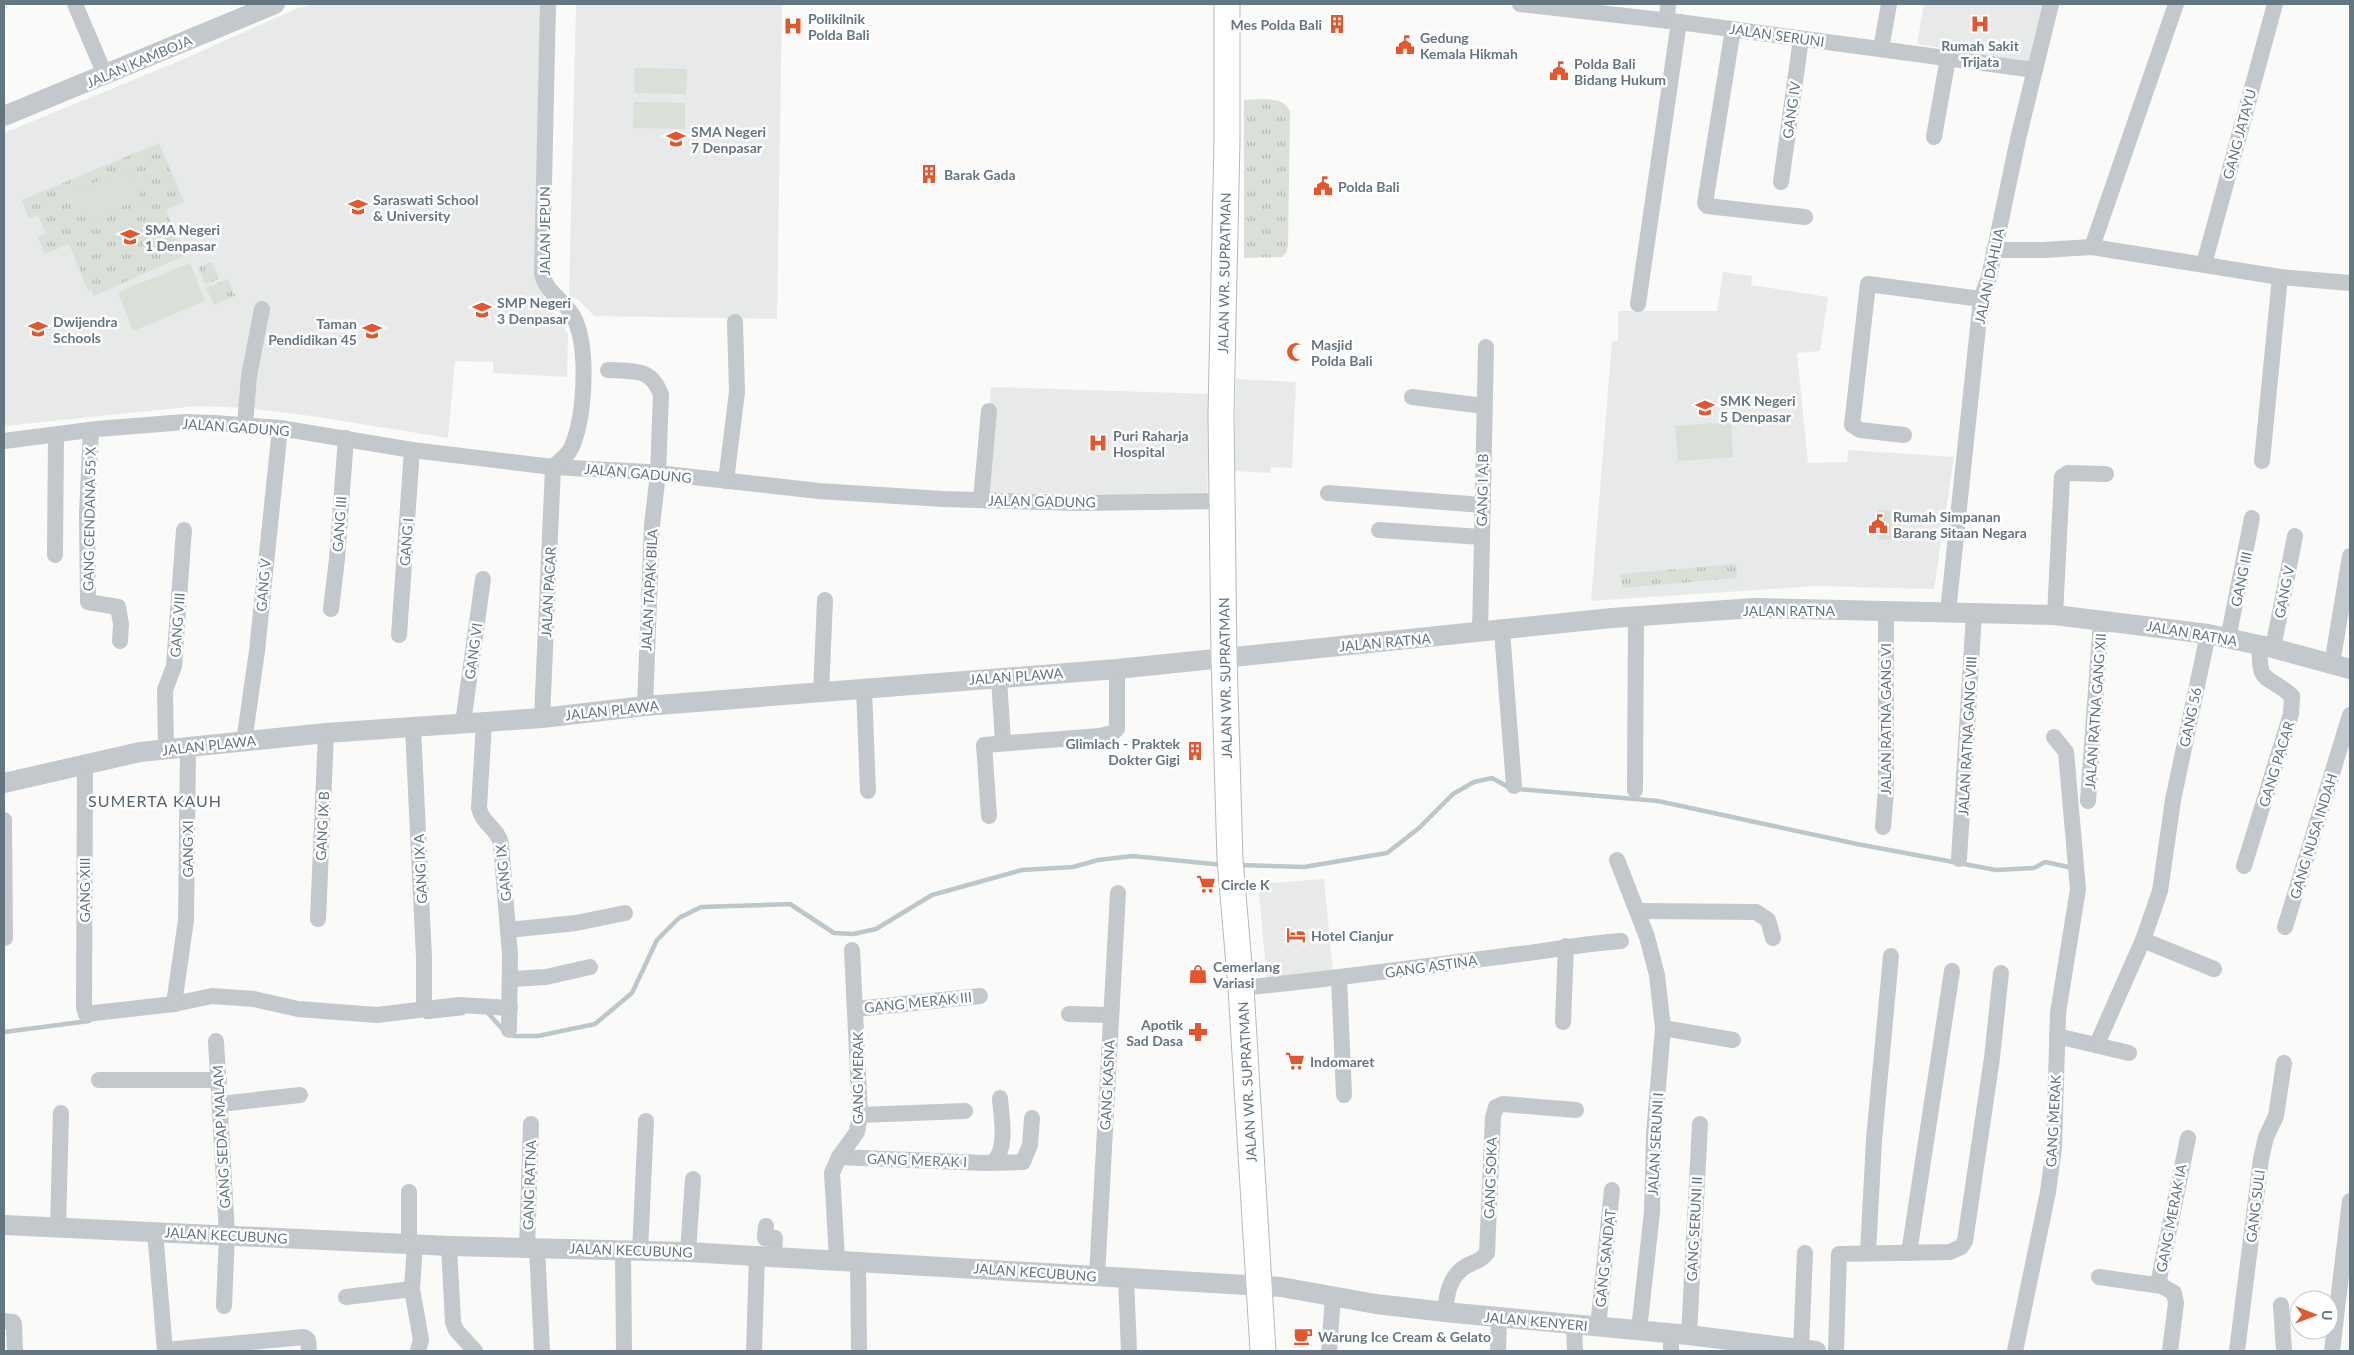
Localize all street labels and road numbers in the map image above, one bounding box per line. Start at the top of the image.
street label: JALAN SERUNI [1729,20,1825,50]
street label: JALAN KAMBOJA [84,31,195,91]
street label: GANG IV [1779,80,1803,140]
street label: GANG JATAYU [2219,87,2259,181]
street label: JALAN JEPUN [536,186,553,276]
street label: JALAN WR. SUPRATMAN [1214,192,1234,354]
street label: JALAN DAHLIA [1971,226,2008,325]
street label: JALAN GADUNG [182,415,290,439]
street label: GANG CENDANA 55 X [79,447,99,591]
street label: GANG I A,B [1473,453,1491,527]
street label: JALAN GADUNG [584,460,692,486]
street label: JALAN GADUNG [988,492,1096,510]
street label: GANG III [329,496,349,552]
street label: GANG I [396,517,416,567]
street label: JALAN TAPAK BILA [637,528,661,651]
street label: JALAN PACAR [537,546,559,638]
street label: GANG III [2227,550,2255,608]
street label: GANG V [252,557,274,612]
street label: GANG V [2271,564,2298,620]
street label: GANG VIII [166,592,188,658]
street label: JALAN WR. SUPRATMAN [1215,597,1235,759]
street label: JALAN RATNA [1743,602,1835,619]
street label: JALAN RATNA [2145,617,2239,649]
street label: GANG VI [461,622,485,680]
street label: JALAN RATNA [1338,629,1432,654]
street label: JALAN RATNA GANG XII [2081,633,2109,789]
street label: JALAN RATNA GANG VI [1877,643,1894,795]
street label: JALAN RATNA GANG VIII [1954,656,1980,816]
street label: JALAN PLAWA [968,664,1064,688]
street label: GANG 56 [2175,686,2205,748]
street label: JALAN PLAWA [564,697,660,723]
street label: GANG PACAR [2255,719,2297,809]
street label: JALAN PLAWA [161,732,257,758]
street label: GANG NUSA INDAH [2286,771,2340,901]
street label: GANG IX B [312,791,332,861]
street label: GANG XI [179,820,196,878]
street label: GANG IX A [410,833,430,904]
street label: GANG IX [492,844,514,902]
street label: GANG XIII [76,858,93,922]
street label: GANG ASTINA [1384,951,1479,981]
street label: GANG MERAK III [863,988,973,1016]
street label: JALAN WR. SUPRATMAN [1234,1001,1260,1163]
street label: GANG MERAK [849,1031,866,1124]
street label: GANG KASNA [1096,1039,1118,1131]
street label: GANG SEDAP MALAM [209,1065,233,1209]
street label: GANG MERAK [2042,1074,2064,1168]
street label: JALAN SERUNI I [1644,1092,1666,1196]
street label: GANG SOKA [1480,1136,1500,1219]
street label: GANG RATNA [519,1139,539,1230]
street label: GANG MERAK I [867,1150,967,1170]
street label: GANG MERAK IA [2152,1162,2190,1273]
street label: GANG SULI [2242,1169,2268,1243]
street label: GANG SERUNI II [1683,1176,1705,1282]
street label: GANG SANDAT [1591,1207,1619,1308]
street label: JALAN KECUBUNG [164,1223,288,1247]
street label: JALAN KECUBUNG [569,1239,693,1261]
street label: JALAN KECUBUNG [973,1259,1097,1285]
street label: JALAN KENYERI [1484,1308,1588,1334]

